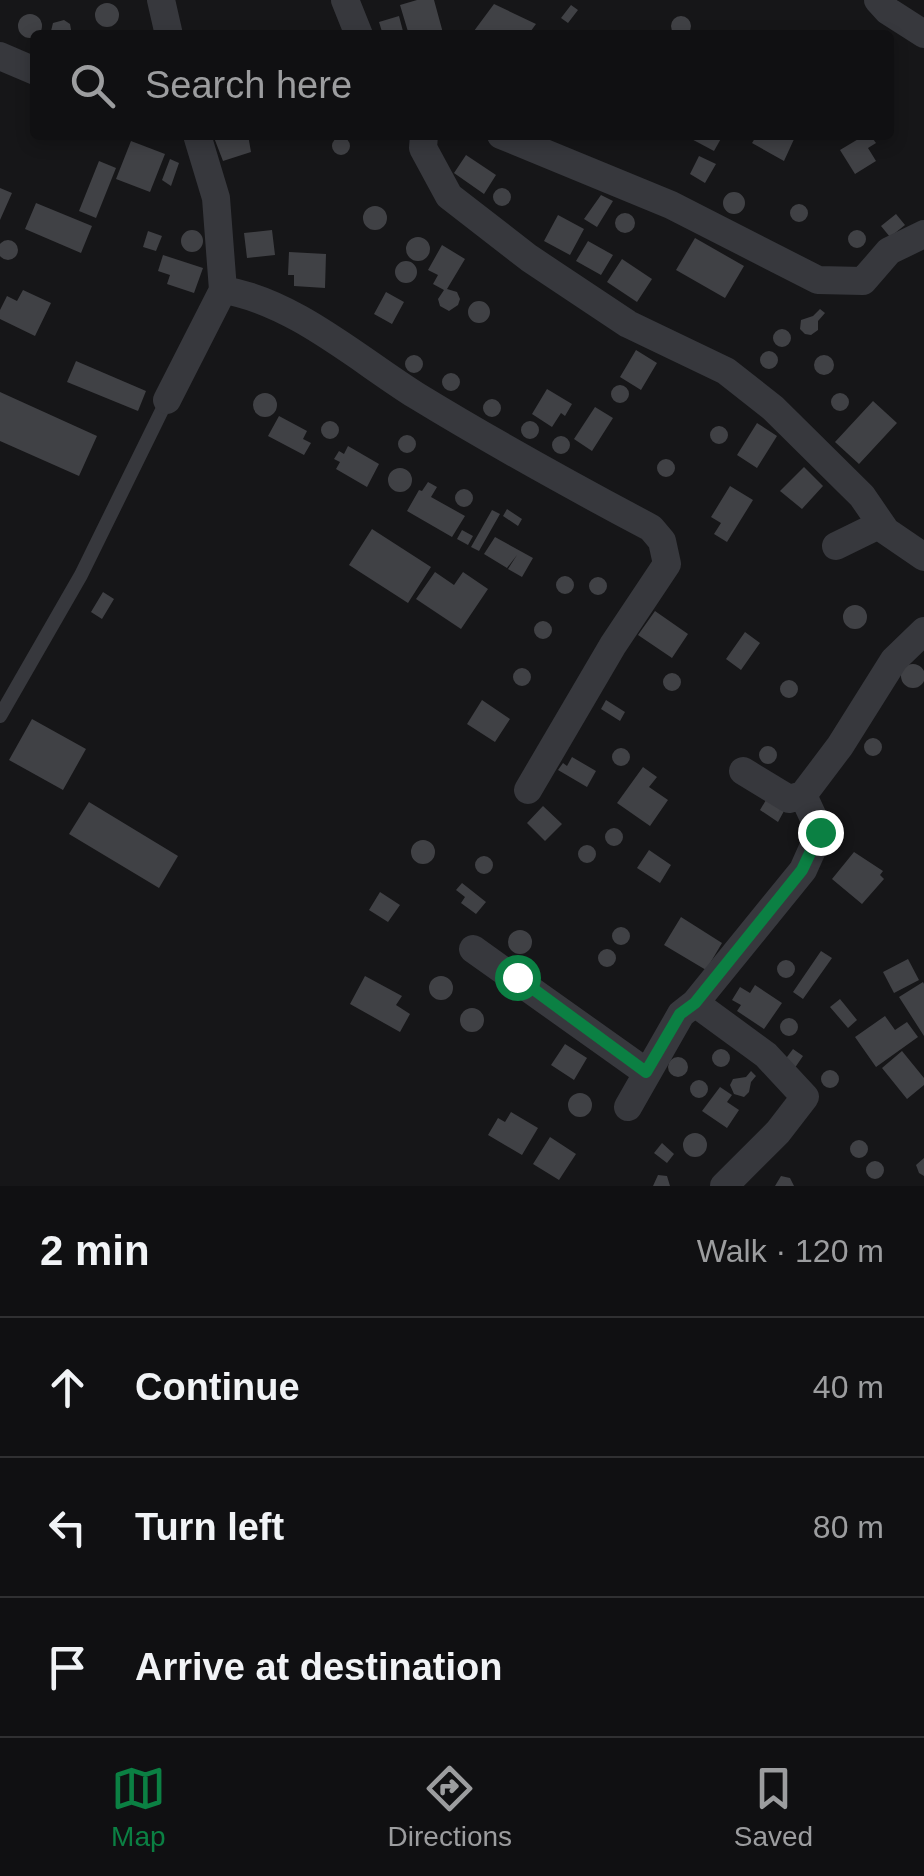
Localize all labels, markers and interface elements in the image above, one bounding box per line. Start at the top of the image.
search box [30,30,894,140]
icon: search [65,58,120,113]
text: Search here [145,64,352,106]
route end [798,810,844,856]
route start [495,955,541,1001]
text: 2 min [40,1227,150,1274]
text: Walk · 120 m [697,1233,884,1269]
icon: ahead [40,1360,95,1415]
text: Continue [135,1366,300,1408]
text: 40 m [813,1369,884,1405]
icon: left [40,1500,95,1555]
text: Turn left [135,1506,284,1548]
text: 80 m [813,1509,884,1545]
icon: arrive [40,1640,95,1695]
text: Arrive at destination [135,1646,502,1688]
tab: Map [111,1761,166,1853]
tab: Directions [388,1761,512,1853]
tab: Saved [734,1761,813,1853]

